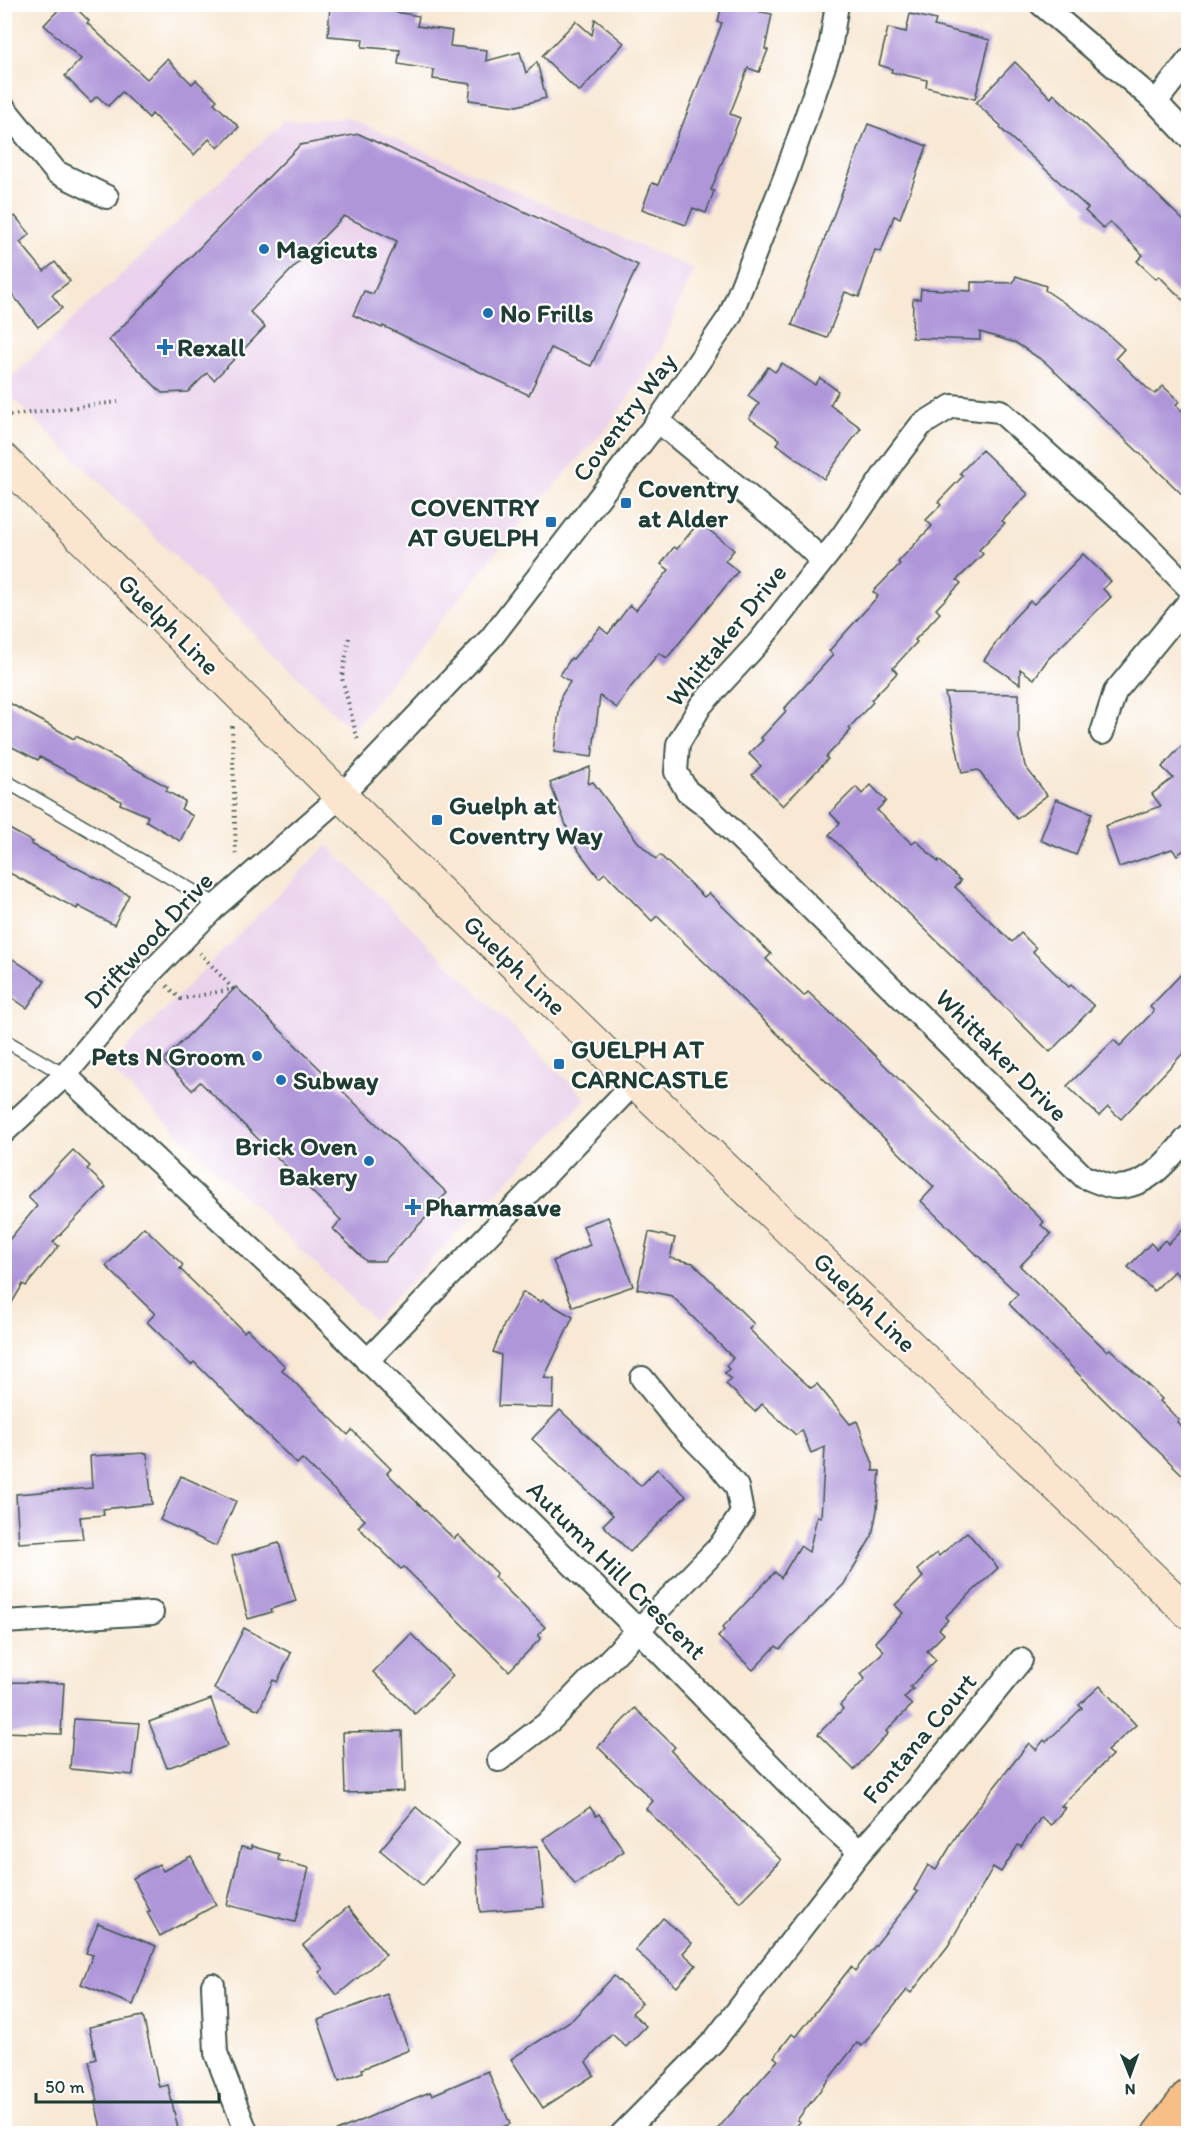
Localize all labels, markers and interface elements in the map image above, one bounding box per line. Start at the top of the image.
place label: Magicuts [276,233,378,265]
marker: Magicuts [257,242,271,256]
place label: No Frills [500,297,593,329]
marker: No Frills [481,306,495,320]
place label: Rexall [177,331,246,363]
marker: Rexall [158,340,172,354]
street label: Coventry Way [565,346,683,488]
place label: Coventry at Alder [638,472,739,534]
place label: COVENTRY AT GUELPH [407,491,540,553]
marker: Coventry at Alder [619,496,633,510]
marker: COVENTRY AT GUELPH [544,515,558,529]
street label: Whittaker Drive [659,557,793,713]
street label: Guelph Line [111,566,227,682]
place label: Guelph at Coventry Way [449,789,603,851]
marker: Guelph at Coventry Way [430,813,444,827]
street label: Driftwood Drive [76,865,220,1015]
street label: Guelph Line [457,908,573,1022]
street label: Whittaker Drive [929,982,1075,1128]
place label: GUELPH AT CARNCASTLE [571,1033,729,1095]
place label: Pets N Groom [91,1040,245,1072]
marker: Pets N Groom [250,1049,264,1063]
marker: GUELPH AT CARNCASTLE [552,1057,566,1071]
place label: Subway [293,1064,379,1096]
marker: Subway [274,1073,288,1087]
place label: Brick Oven Bakery [235,1130,358,1192]
marker: Brick Oven Bakery [362,1154,376,1168]
place label: Pharmasave [425,1191,561,1223]
marker: Pharmasave [406,1200,420,1214]
street label: Guelph Line [807,1245,923,1359]
street label: Autumn Hill Crescent [520,1473,714,1667]
street label: Fontana Court [855,1666,983,1810]
north arrow [1100,2045,1160,2105]
scale bar [36,2066,219,2104]
text: 50 m [45,2076,85,2098]
text: N [1125,2080,1136,2099]

